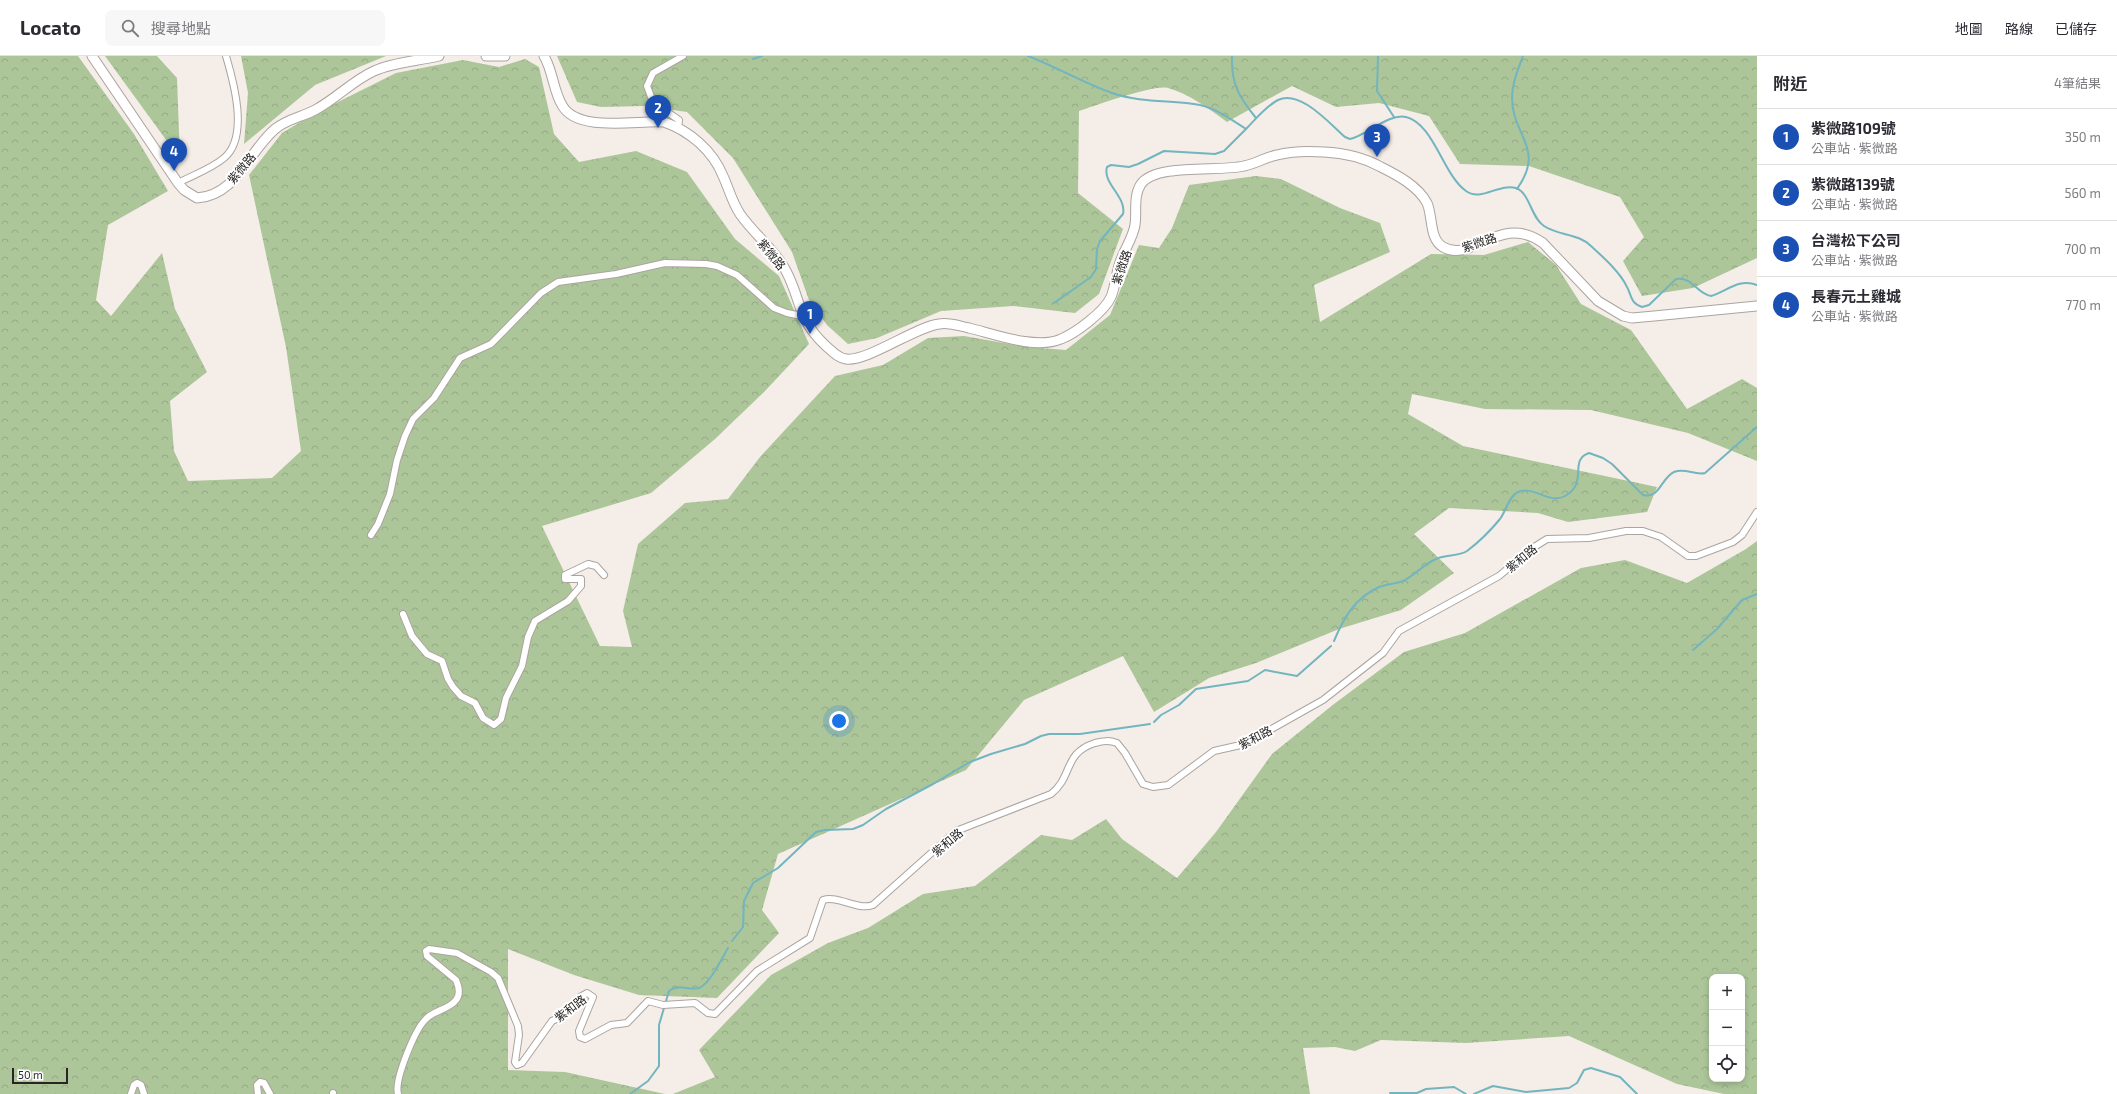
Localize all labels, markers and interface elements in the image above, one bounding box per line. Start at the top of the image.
search box [105,10,385,46]
text: Locato [20,16,81,39]
icon: search [119,17,141,39]
text: 搜尋地點 [151,19,211,37]
text: 地圖 [1955,20,1983,37]
text: 路線 [2005,20,2033,37]
text: 已儲存 [2055,20,2097,37]
text: 附近 [1773,73,1807,93]
text: 4筆結果 [2054,75,2101,91]
pin: 2 [645,95,671,128]
text: 紫微路109號 [1811,119,1896,137]
pin: 3 [1364,124,1390,157]
text: 1 [1783,129,1789,145]
text: 350 m [2065,129,2101,145]
pin: 4 [161,138,187,171]
text: 公車站 · 紫微路 [1811,140,1898,156]
street label: 紫微路 [224,150,258,186]
text: 紫微路139號 [1811,175,1895,193]
text: 2 [1782,185,1790,201]
text: 560 m [2064,185,2101,201]
text: 公車站 · 紫微路 [1811,196,1898,212]
street label: 紫微路 [1460,230,1498,254]
text: 台灣松下公司 [1811,231,1901,249]
street label: 紫微路 [755,236,789,272]
text: 3 [1782,241,1790,257]
text: 700 m [2064,241,2101,257]
street label: 紫微路 [1109,248,1133,286]
text: 公車站 · 紫微路 [1811,252,1898,268]
text: 長春元土雞城 [1811,287,1901,305]
text: 4 [1782,297,1790,313]
text: 770 m [2066,297,2101,313]
pin: 1 [797,301,823,334]
text: 公車站 · 紫微路 [1811,308,1898,324]
street label: 紫和路 [1503,541,1539,575]
your location [829,711,849,731]
street label: 紫和路 [1236,723,1274,751]
street label: 紫和路 [929,825,965,859]
map controls [1709,974,1745,1082]
button: + [1709,974,1745,1010]
street label: 紫和路 [551,992,589,1024]
button: − [1709,1010,1745,1046]
button: locate [1709,1046,1745,1082]
scale bar [12,1066,68,1085]
text: 50 m [18,1068,43,1081]

